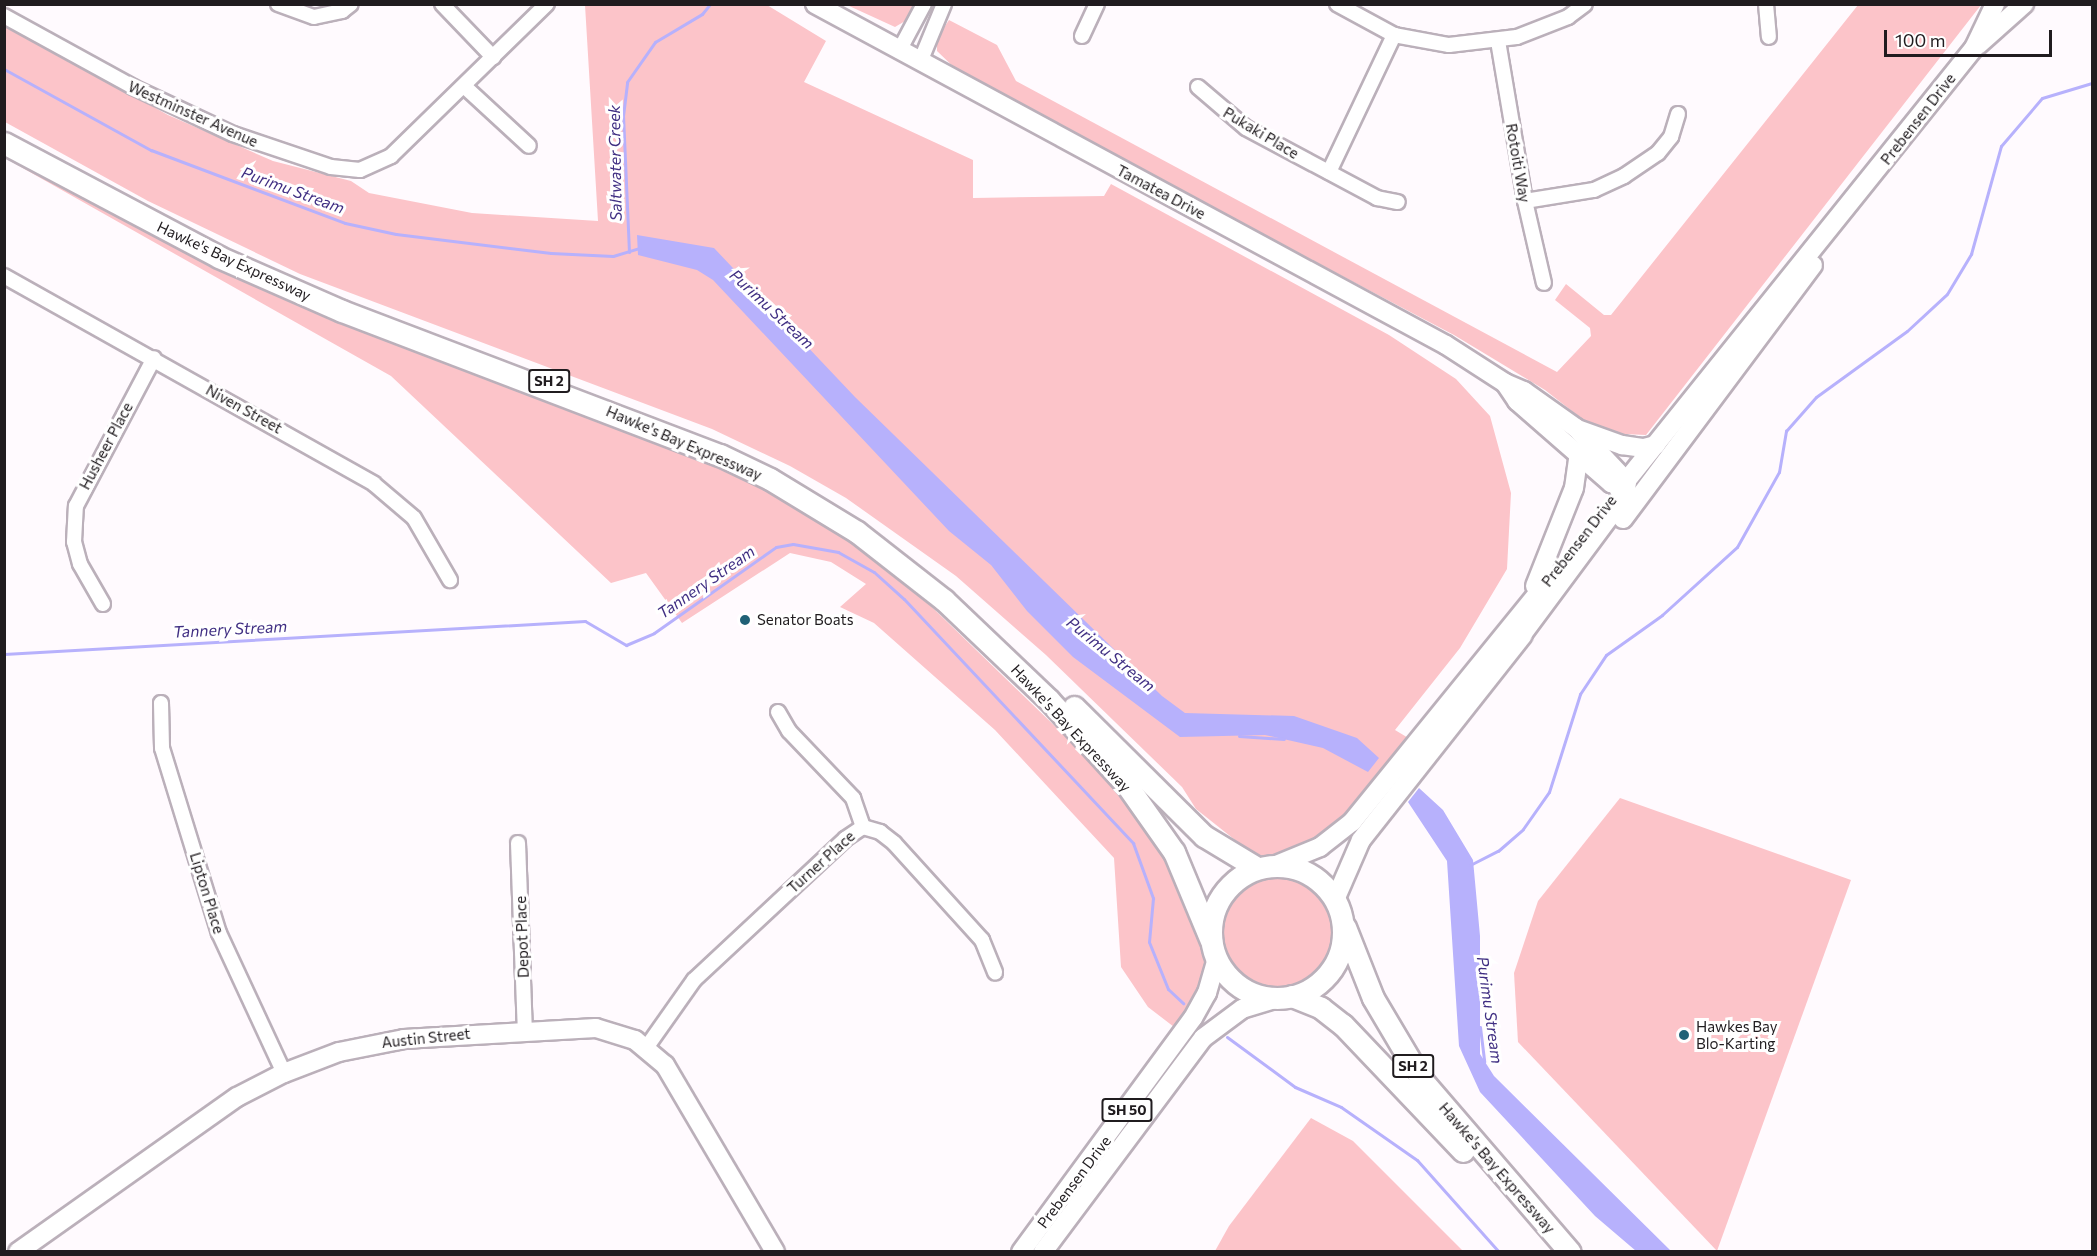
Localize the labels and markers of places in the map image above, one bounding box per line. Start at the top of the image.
place label: Senator Boats [757,611,853,629]
marker: Senator Boats [738,613,752,627]
place label: Hawkes Bay Blo-Karting [1696,1017,1777,1052]
marker: Hawkes Bay Blo-Karting [1677,1028,1691,1042]

